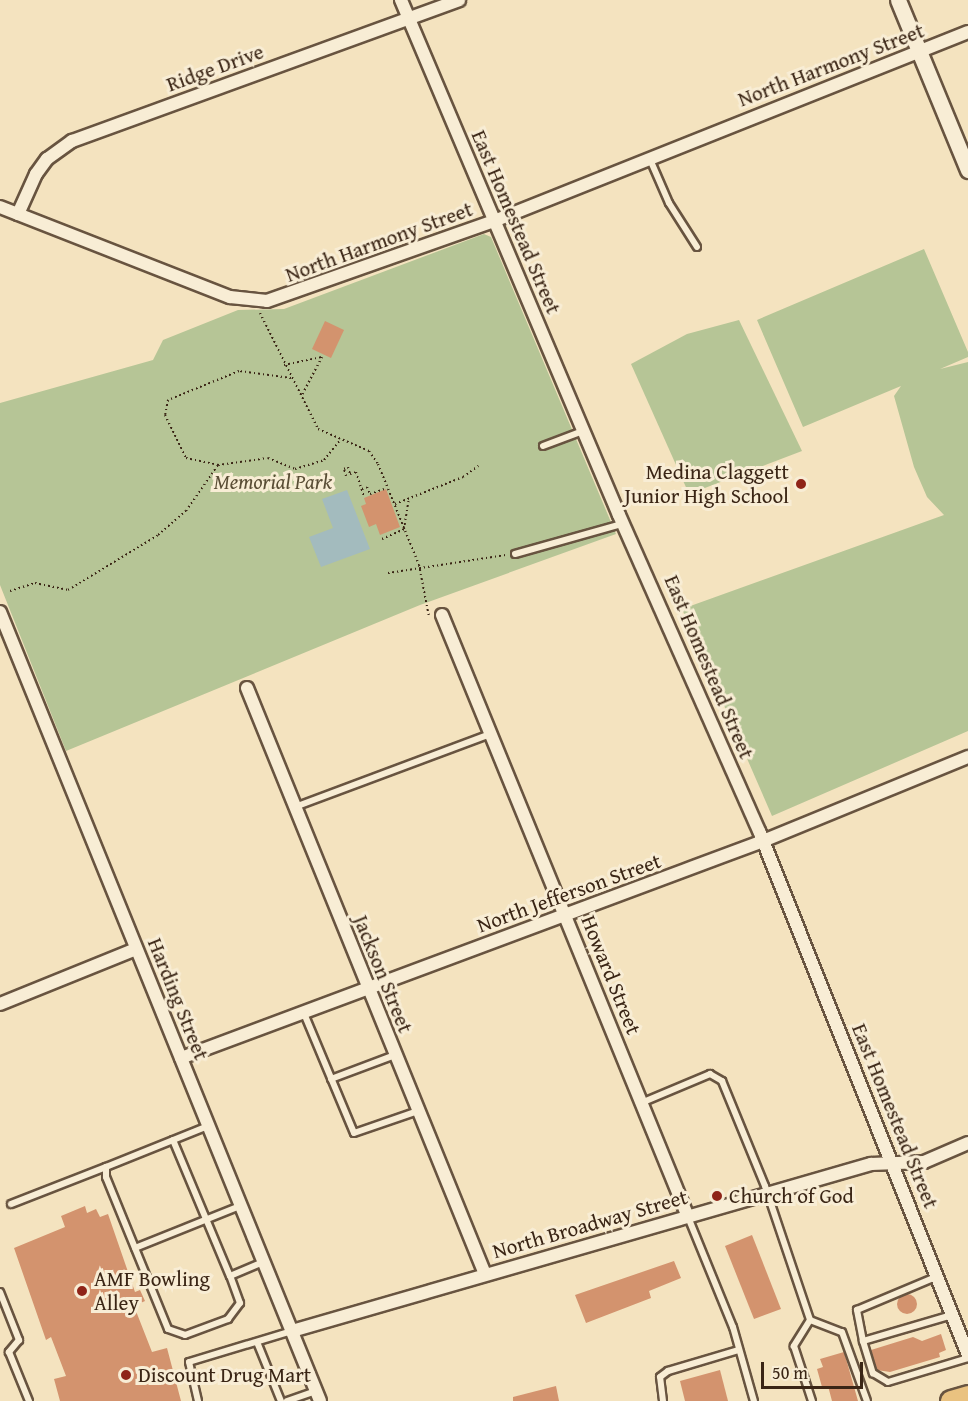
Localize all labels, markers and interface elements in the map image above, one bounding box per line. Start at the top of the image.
street label: North Harmony Street [734,18,928,112]
street label: Ridge Drive [163,39,267,97]
street label: East Homestead Street [466,126,566,318]
street label: North Harmony Street [282,196,476,288]
place label: Medina Claggett Junior High School [624,459,789,509]
park label: Memorial Park [214,469,332,495]
marker: Medina Claggett Junior High School [794,477,808,491]
street label: East Homestead Street [659,571,759,763]
street label: North Jefferson Street [474,848,664,938]
street label: Jackson Street [348,911,418,1037]
street label: Howard Street [576,912,646,1038]
street label: Harding Street [142,934,214,1064]
street label: East Homestead Street [846,1020,944,1212]
place label: Church of God [729,1183,854,1209]
street label: North Broadway Street [490,1184,690,1264]
marker: Church of God [710,1189,724,1203]
place label: AMF Bowling Alley [94,1266,210,1316]
marker: AMF Bowling Alley [75,1284,89,1298]
scale bar [764,1350,866,1388]
text: 50 m [772,1359,808,1386]
place label: Discount Drug Mart [138,1362,311,1388]
marker: Discount Drug Mart [119,1368,133,1382]

